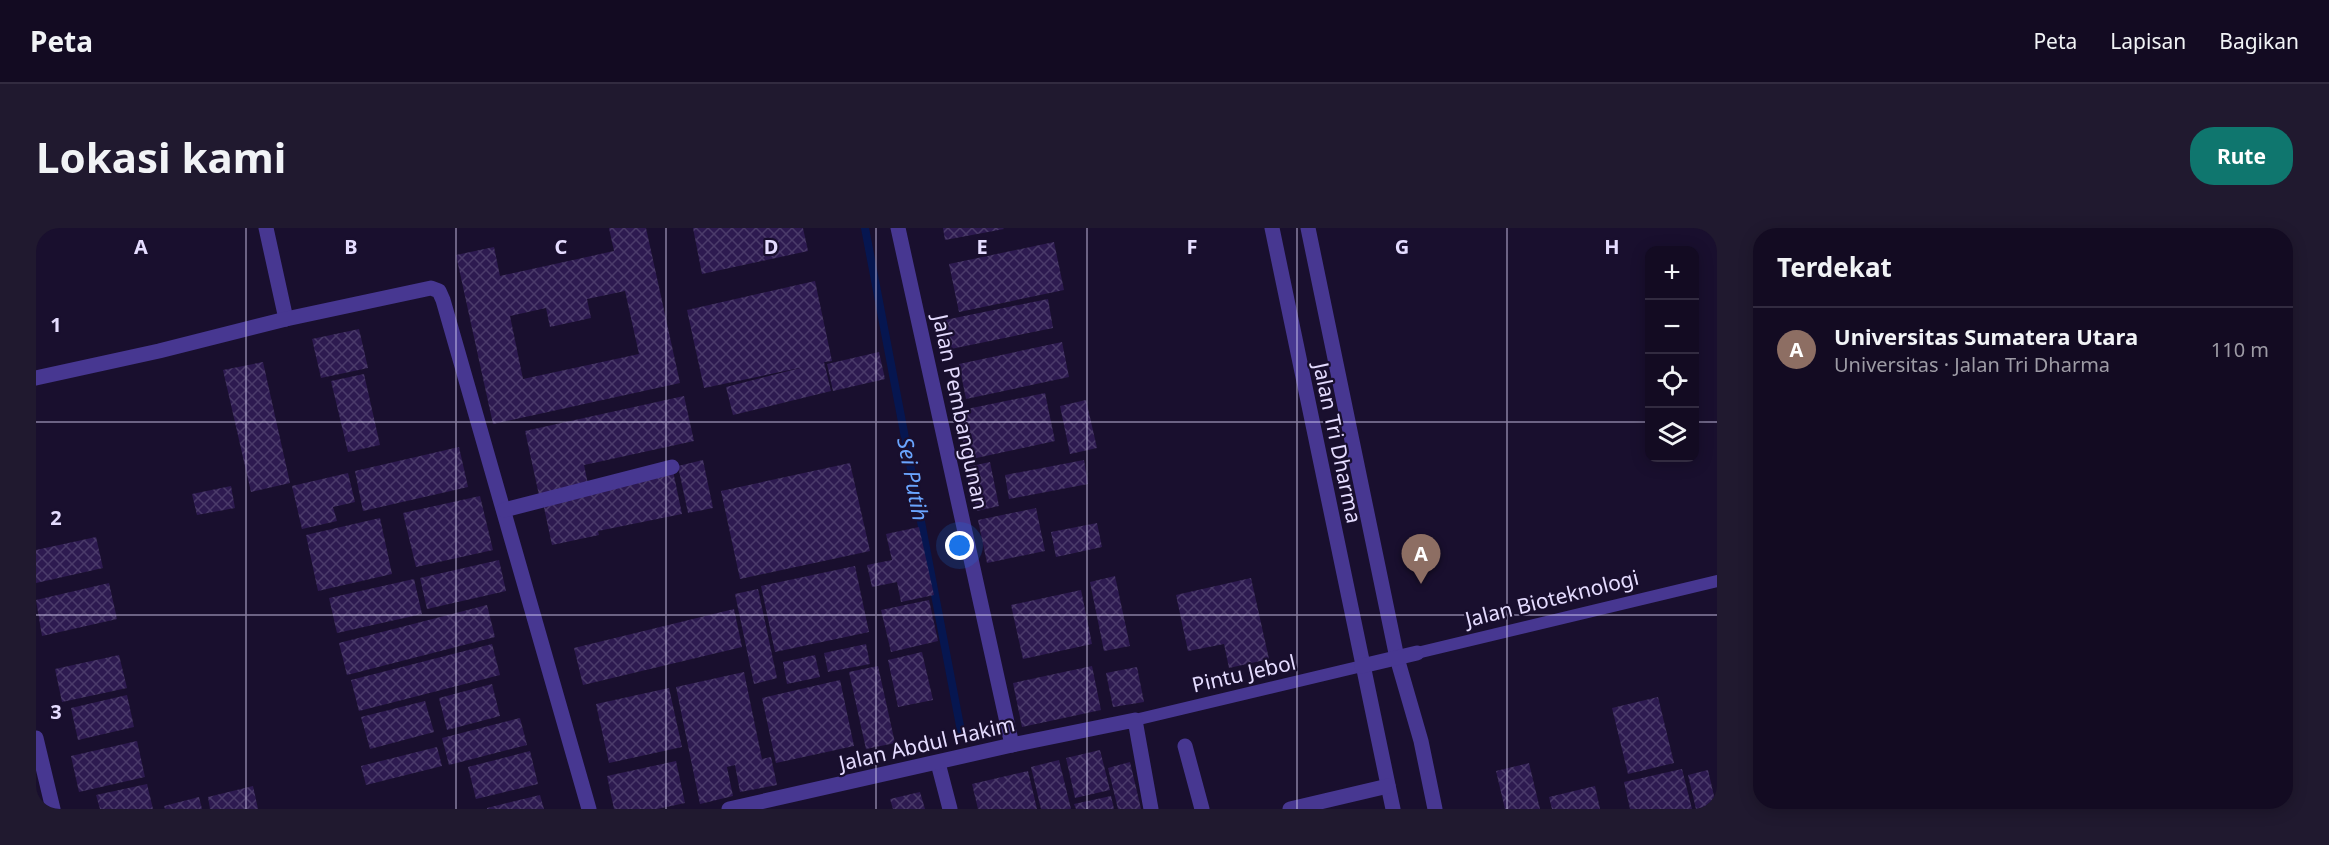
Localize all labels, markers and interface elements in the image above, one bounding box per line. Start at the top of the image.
text: Peta [30,22,93,60]
text: Peta [2033,27,2077,55]
text: Lapisan [2110,27,2186,55]
text: Bagikan [2219,27,2299,55]
button: Rute [2190,127,2293,185]
text: Lokasi kami [36,128,286,185]
text: A [134,233,148,260]
text: B [344,233,358,260]
text: C [555,233,568,260]
text: D [764,233,778,260]
text: E [976,233,988,260]
text: F [1187,233,1197,260]
text: G [1395,233,1409,260]
text: H [1604,233,1620,260]
map controls [1645,246,1699,462]
button: + [1645,246,1699,300]
text: Terdekat [1777,249,1892,285]
button: − [1645,300,1699,354]
street label: Jalan Pembangunan [926,310,995,512]
text: 1 [50,311,62,338]
text: Universitas Sumatera Utara [1834,321,2138,351]
text: A [1790,336,1803,363]
text: 110 m [2211,336,2269,363]
text: Universitas · Jalan Tri Dharma [1834,351,2110,378]
button: locate [1645,354,1699,408]
street label: Jalan Tri Dharma [1307,358,1369,526]
button: layers [1645,408,1699,462]
water label: Sei Putih [891,435,937,523]
text: 2 [50,504,62,531]
your location [945,531,974,560]
pin: A [1402,534,1440,584]
street label: Jalan Bioteknologi [1460,563,1641,634]
street label: Pintu Jebol [1189,647,1298,699]
text: 3 [50,698,62,725]
street label: Jalan Abdul Hakim [834,709,1018,777]

